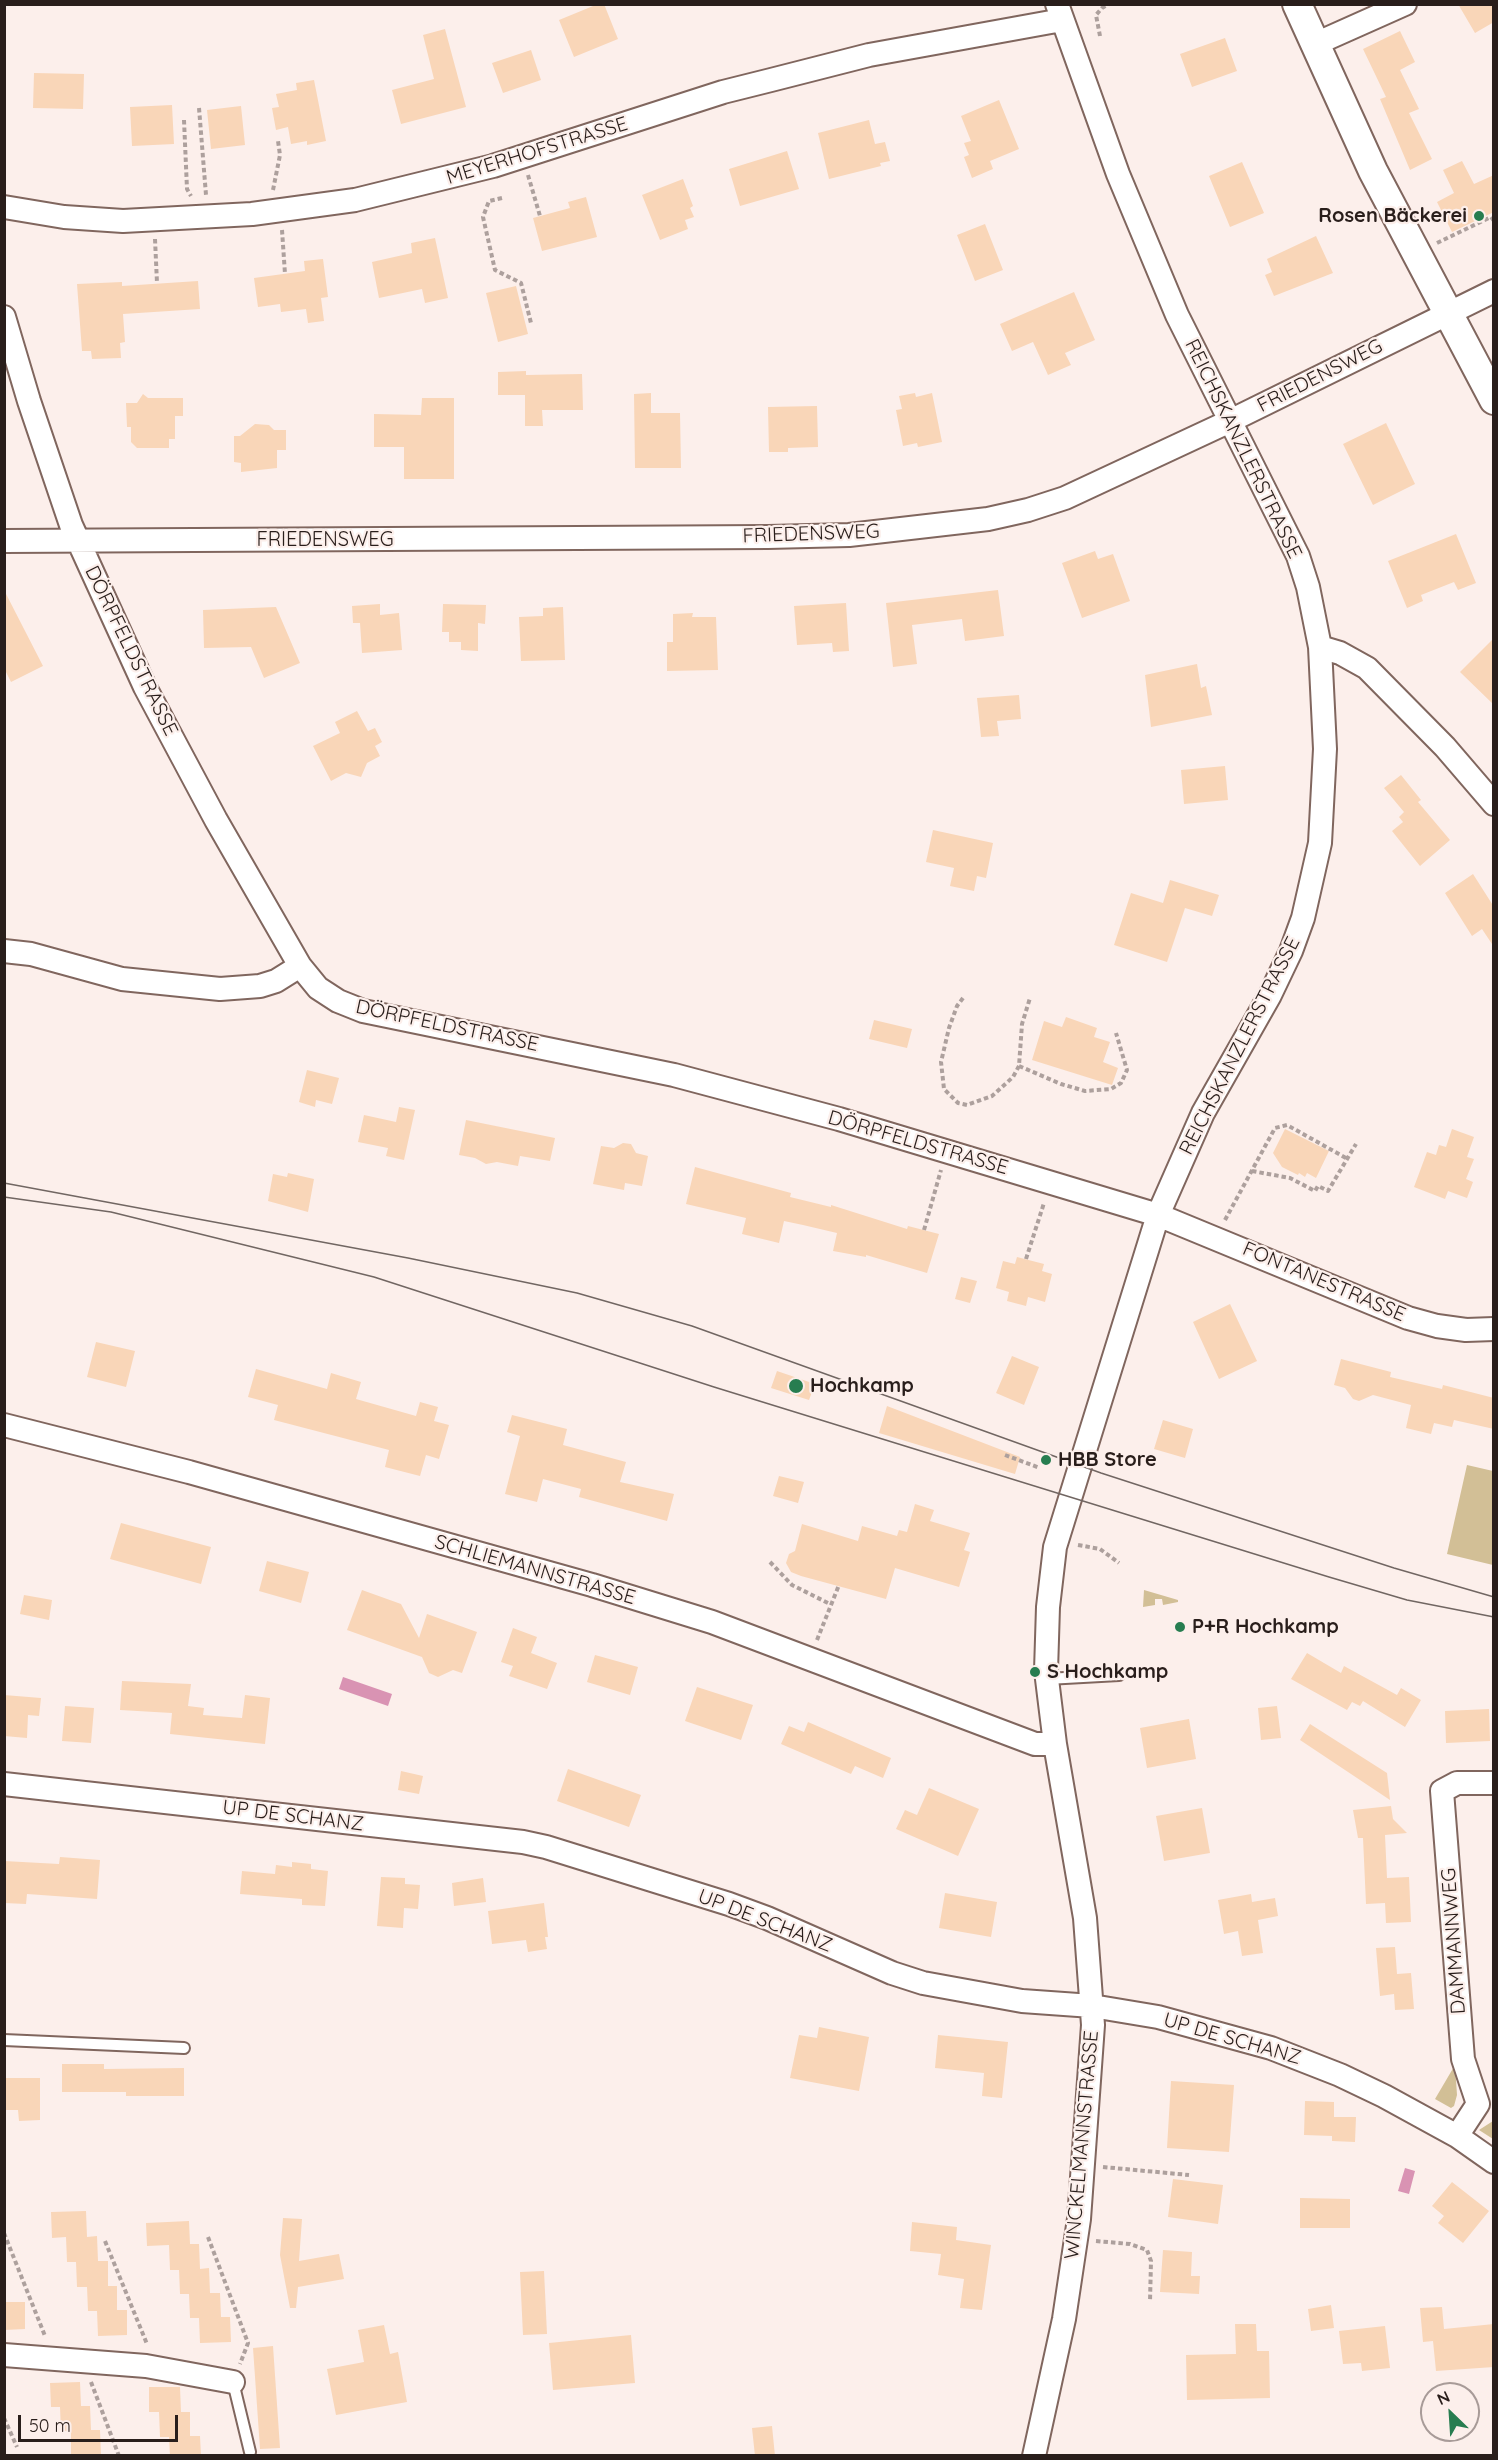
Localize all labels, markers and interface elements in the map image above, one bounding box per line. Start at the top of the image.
street label: MEYERHOFSTRASSE [443,112,631,190]
place label: Rosen Bäckerei [1318,204,1467,228]
marker: Rosen Bäckerei [1472,209,1486,223]
street label: FRIEDENSWEG [1253,334,1387,418]
street label: REICHSKANZLERSTRASSE [1179,335,1307,563]
street label: FRIEDENSWEG [742,520,880,548]
street label: FRIEDENSWEG [256,528,394,552]
street label: DÖRPFELDSTRASSE [79,562,183,740]
street label: REICHSKANZLERSTRASSE [1175,933,1305,1159]
street label: DÖRPFELDSTRASSE [353,995,541,1057]
street label: DÖRPFELDSTRASSE [825,1106,1011,1180]
street label: FONTANESTRASSE [1239,1237,1409,1327]
place label: Hochkamp [810,1374,914,1398]
marker: Hochkamp [787,1377,805,1395]
place label: HBB Store [1058,1448,1157,1472]
marker: HBB Store [1039,1453,1053,1467]
street label: SCHLIEMANNSTRASSE [432,1530,638,1610]
place label: P+R Hochkamp [1192,1615,1339,1639]
marker: P+R Hochkamp [1173,1620,1187,1634]
place label: S Hochkamp [1047,1660,1168,1684]
marker: S Hochkamp [1028,1665,1042,1679]
street label: UP DE SCHANZ [221,1795,365,1837]
street label: DAMMANNWEG [1437,1867,1471,2015]
street label: UP DE SCHANZ [694,1884,836,1958]
street label: UP DE SCHANZ [1160,2008,1304,2070]
street label: WINCKELMANNSTRASSE [1060,2030,1104,2260]
north arrow [1420,2382,1480,2442]
text: N [1434,2386,1453,2409]
scale bar [21,2403,182,2441]
text: 50 m [29,2414,71,2437]

